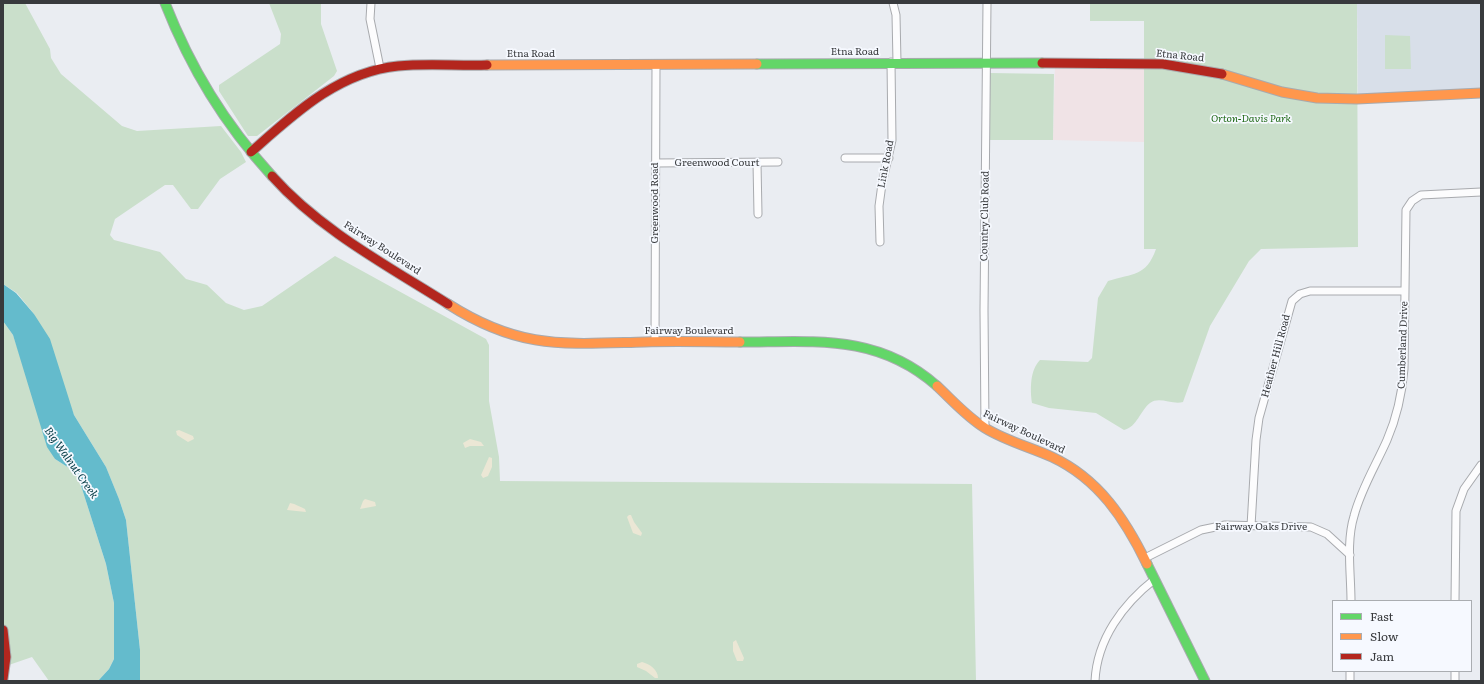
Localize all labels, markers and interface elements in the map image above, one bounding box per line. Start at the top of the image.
street label: Etna Road [831,46,879,58]
street label: Etna Road [507,48,555,60]
street label: Etna Road [1155,48,1205,64]
park label: Orton-Davis Park [1211,113,1291,125]
street label: Link Road [875,139,897,189]
street label: Greenwood Court [675,157,759,169]
street label: Greenwood Road [649,162,661,244]
street label: Country Club Road [978,171,992,261]
street label: Fairway Boulevard [341,219,423,277]
street label: Cumberland Drive [1395,301,1411,389]
street label: Heather Hill Road [1259,313,1293,399]
street label: Fairway Boulevard [644,325,734,337]
street label: Fairway Boulevard [981,408,1067,456]
water label: Big Walnut Creek [41,425,101,501]
street label: Fairway Oaks Drive [1215,521,1307,533]
legend [1332,600,1472,672]
text: Fast [1370,607,1393,625]
text: Slow [1370,627,1398,645]
text: Jam [1370,647,1394,665]

